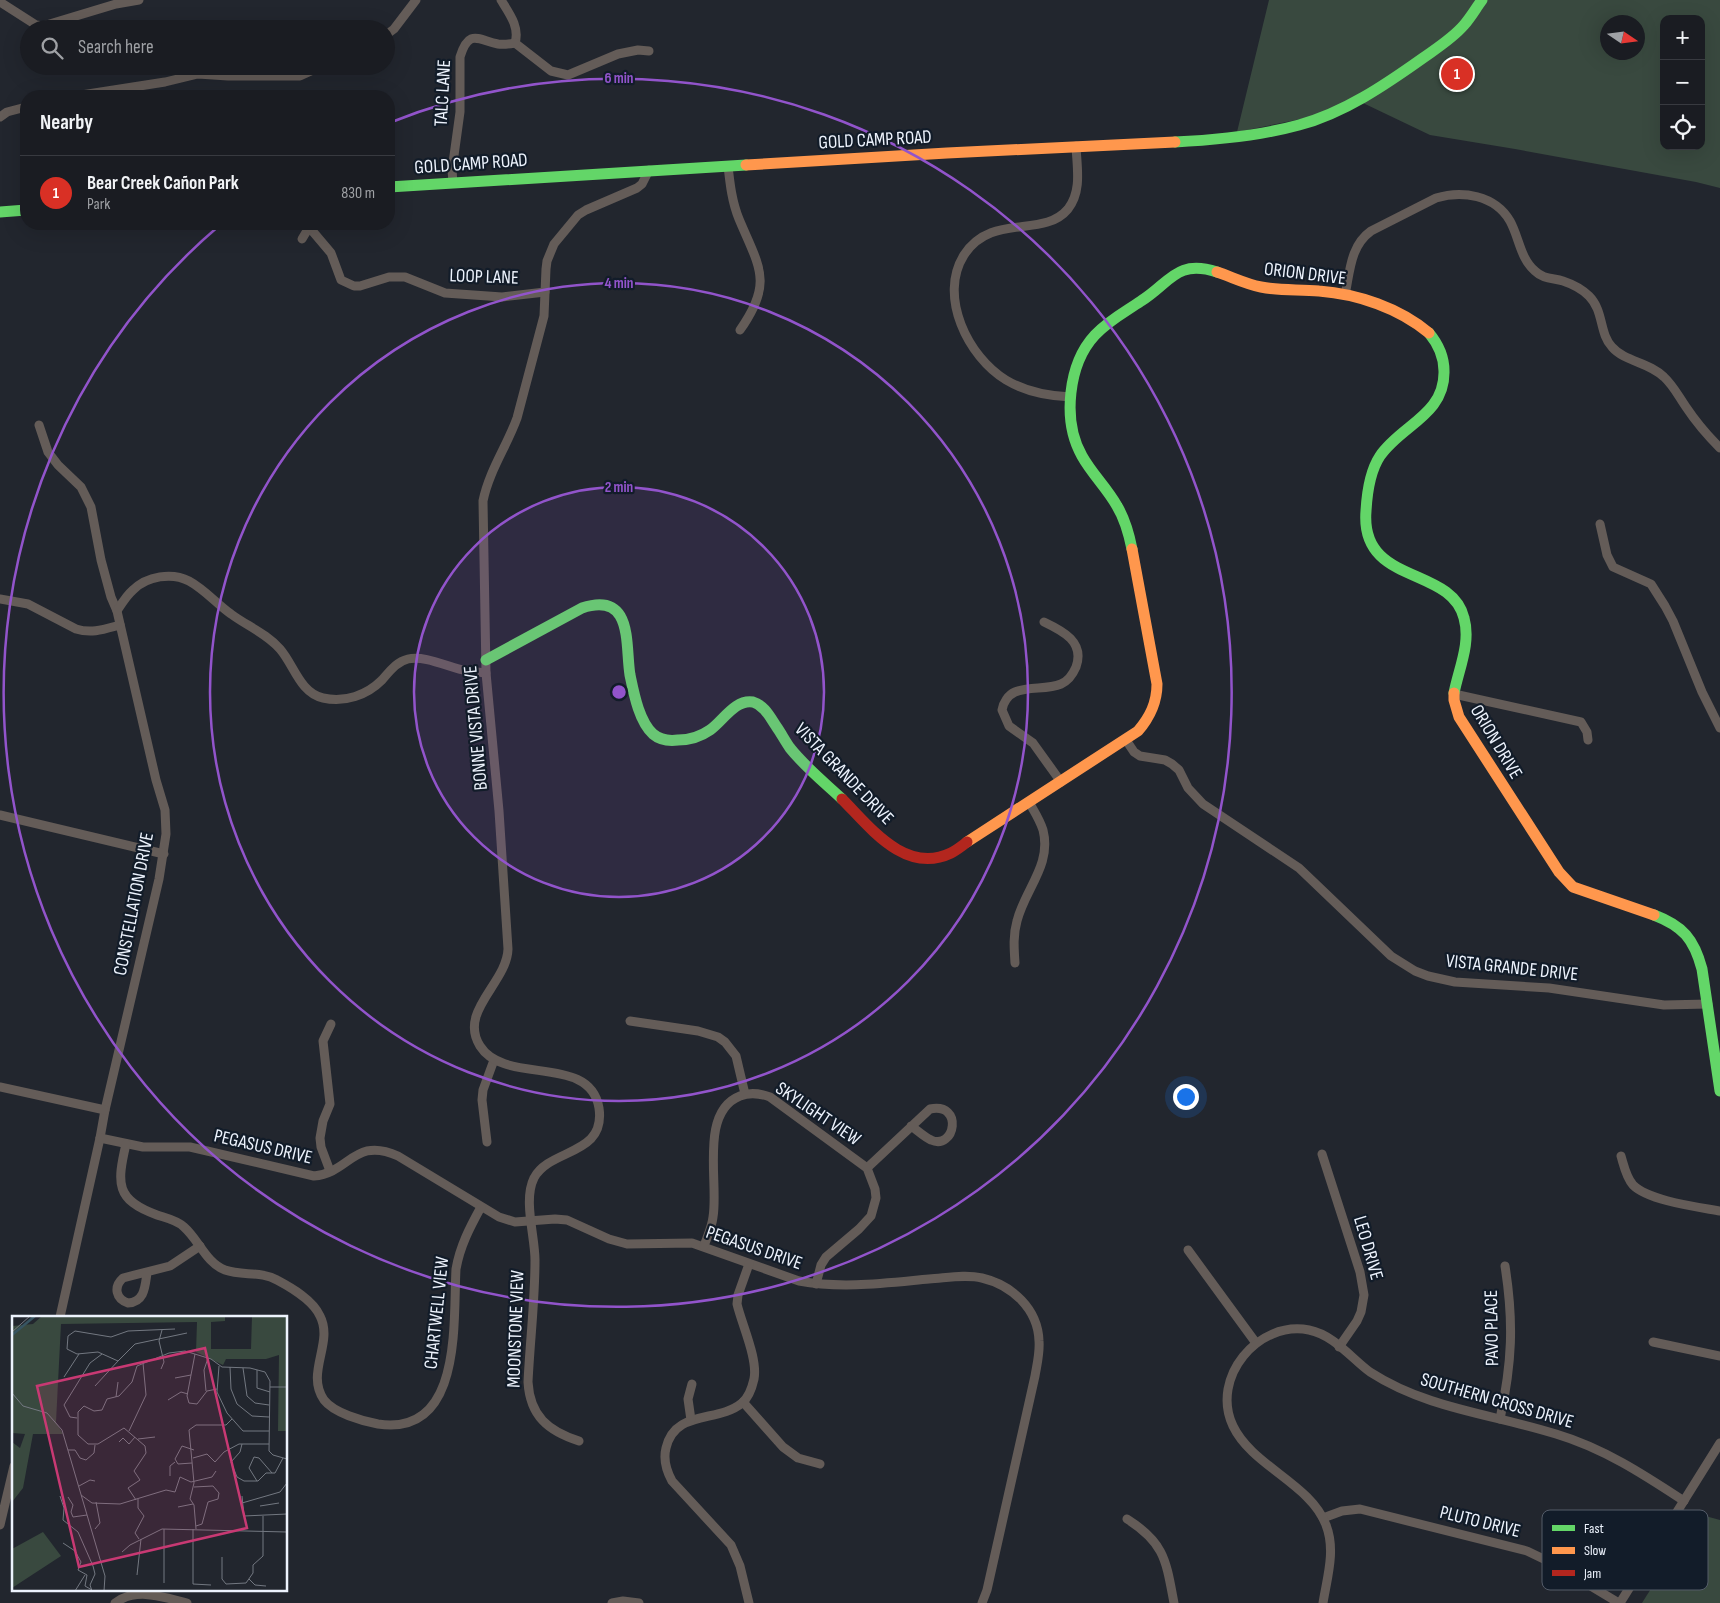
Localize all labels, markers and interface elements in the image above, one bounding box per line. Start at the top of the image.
north arrow [1600,15,1645,60]
map controls [1660,15,1705,150]
button: + [1660,15,1705,60]
search box [20,20,395,75]
icon: search [38,34,66,62]
text: Search here [78,36,154,59]
pin: 1 [1441,55,1473,93]
street label: TALC LANE [430,59,456,127]
button: − [1660,60,1705,105]
text: 6 min [604,69,634,88]
button: locate [1660,105,1705,150]
text: Nearby [40,110,93,135]
street label: GOLD CAMP ROAD [818,126,932,154]
street label: GOLD CAMP ROAD [414,149,528,179]
text: Bear Creek Cañon Park [87,172,239,195]
text: 1 [53,184,59,203]
text: 830 m [341,184,375,203]
text: Park [87,195,110,214]
street label: ORION DRIVE [1263,258,1347,290]
street label: LOOP LANE [449,264,519,290]
text: 4 min [605,274,633,293]
text: 2 min [605,478,633,497]
street label: BONNE VISTA DRIVE [459,665,493,791]
centre of rings [610,683,628,701]
street label: ORION DRIVE [1465,701,1527,783]
street label: VISTA GRANDE DRIVE [790,718,898,830]
street label: CONSTELLATION DRIVE [109,830,159,978]
street label: VISTA GRANDE DRIVE [1445,950,1579,986]
street label: SKYLIGHT VIEW [771,1077,866,1151]
your location [1173,1084,1199,1110]
street label: PEGASUS DRIVE [212,1125,314,1169]
street label: LEO DRIVE [1348,1213,1388,1283]
street label: PEGASUS DRIVE [703,1221,805,1275]
street label: CHARTWELL VIEW [420,1255,454,1370]
street label: MOONSTONE VIEW [502,1269,530,1388]
street label: PAVO PLACE [1480,1290,1504,1366]
inset map [12,1316,288,1590]
street label: SOUTHERN CROSS DRIVE [1418,1368,1576,1434]
street label: PLUTO DRIVE [1437,1501,1523,1543]
legend [1542,1510,1708,1590]
text: Fast [1584,1520,1604,1537]
text: Slow [1584,1542,1606,1559]
text: Jam [1583,1565,1601,1582]

